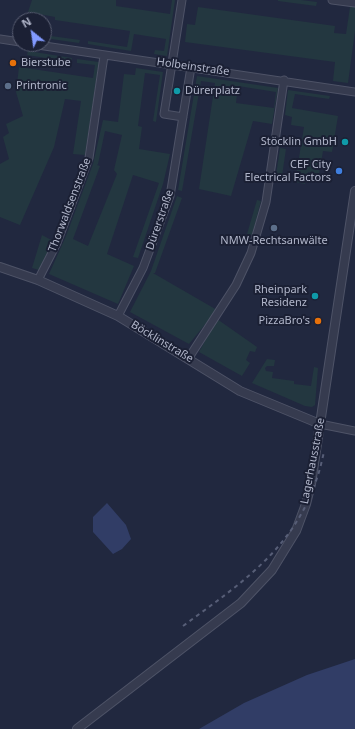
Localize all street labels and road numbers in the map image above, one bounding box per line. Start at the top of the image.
street label: Holbeinstraße [156,55,230,79]
street label: Thorwaldsenstraße [46,156,94,254]
street label: Dürerstraße [144,188,176,252]
street label: Böcklinstraße [128,318,196,366]
street label: Lagerhausstraße [298,417,328,505]

